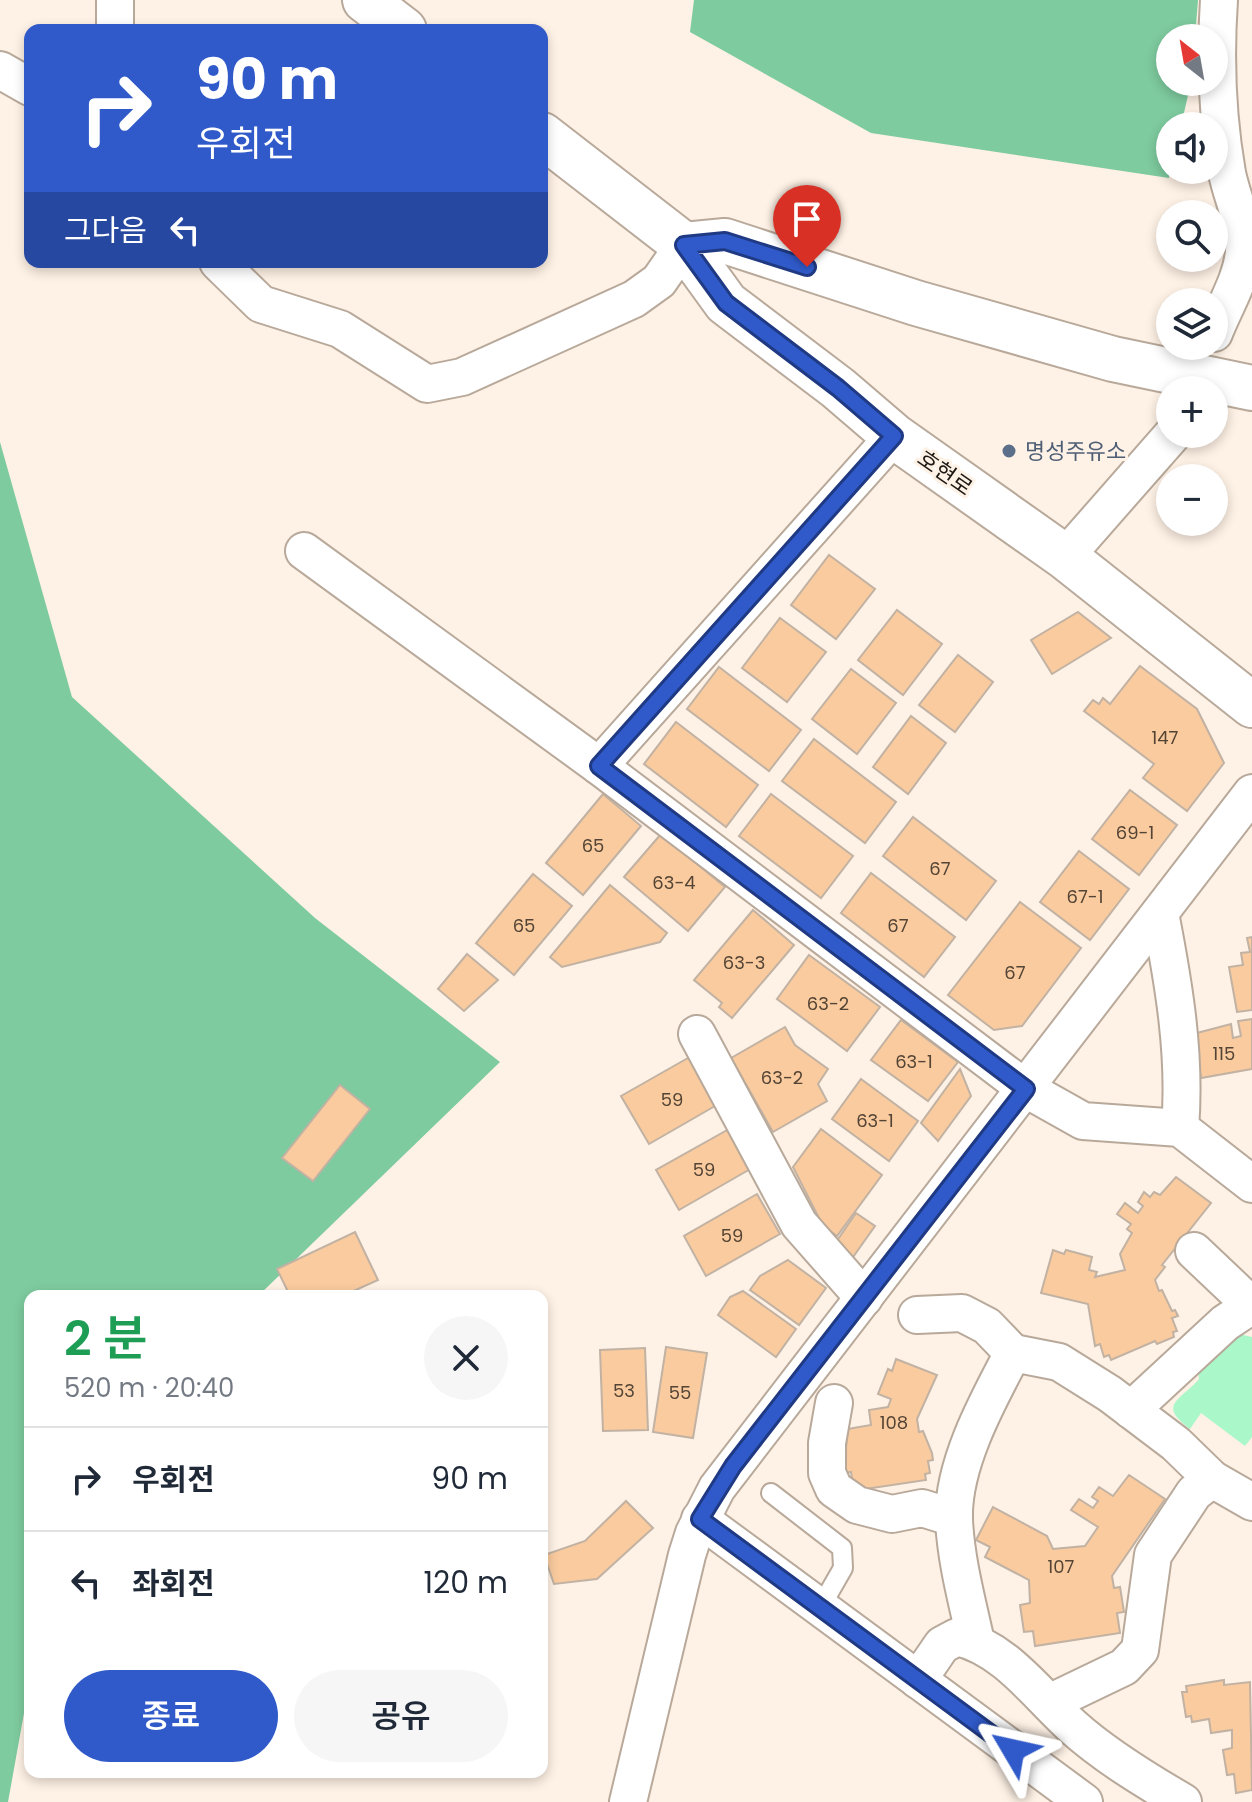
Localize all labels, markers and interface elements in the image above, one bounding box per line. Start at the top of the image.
north arrow [1156,24,1228,96]
map controls [1156,24,1228,536]
text: 90 m [196,40,338,119]
icon: right [64,56,168,160]
button: sound [1156,112,1228,184]
text: 우회전 [196,118,295,169]
pin [773,185,841,267]
icon: arrive [785,197,829,241]
button: search [1156,200,1228,272]
icon: left [163,208,207,252]
text: 그다음 [64,209,147,252]
button: layers [1156,288,1228,360]
button: + [1156,376,1228,448]
place label: 명성주유소 [1025,436,1126,467]
marker: 명성주유소 [1000,442,1018,460]
street label: 호현로 [911,443,979,503]
button: − [1156,464,1228,536]
house number: 147 [1152,725,1179,750]
house number: 69-1 [1116,820,1154,845]
house number: 65 [582,833,604,858]
house number: 67 [929,856,951,881]
house number: 63-4 [652,870,696,895]
house number: 67-1 [1067,884,1103,909]
house number: 65 [513,913,535,938]
house number: 67 [887,913,909,938]
house number: 63-3 [723,950,765,975]
house number: 67 [1004,960,1026,985]
house number: 63-2 [807,991,849,1016]
house number: 115 [1213,1041,1235,1066]
house number: 63-1 [895,1049,933,1074]
house number: 63-2 [761,1065,803,1090]
house number: 59 [661,1087,683,1112]
house number: 63-1 [856,1108,894,1133]
house number: 59 [693,1157,715,1182]
house number: 59 [721,1223,743,1248]
text: 2 분 [64,1305,147,1372]
button: close [424,1316,508,1400]
text: 520 m · 20:40 [64,1370,234,1406]
house number: 53 [613,1378,635,1403]
house number: 55 [669,1380,691,1405]
house number: 108 [880,1410,908,1435]
icon: right [64,1457,108,1501]
text: 90 m [431,1457,508,1500]
text: 우회전 [132,1458,215,1501]
house number: 107 [1048,1554,1075,1579]
icon: left [64,1561,108,1605]
text: 120 m [423,1561,508,1604]
text: 좌회전 [132,1562,215,1605]
button: 종료 [64,1670,278,1762]
button: 공유 [294,1670,508,1762]
position arrow [971,1708,1055,1792]

